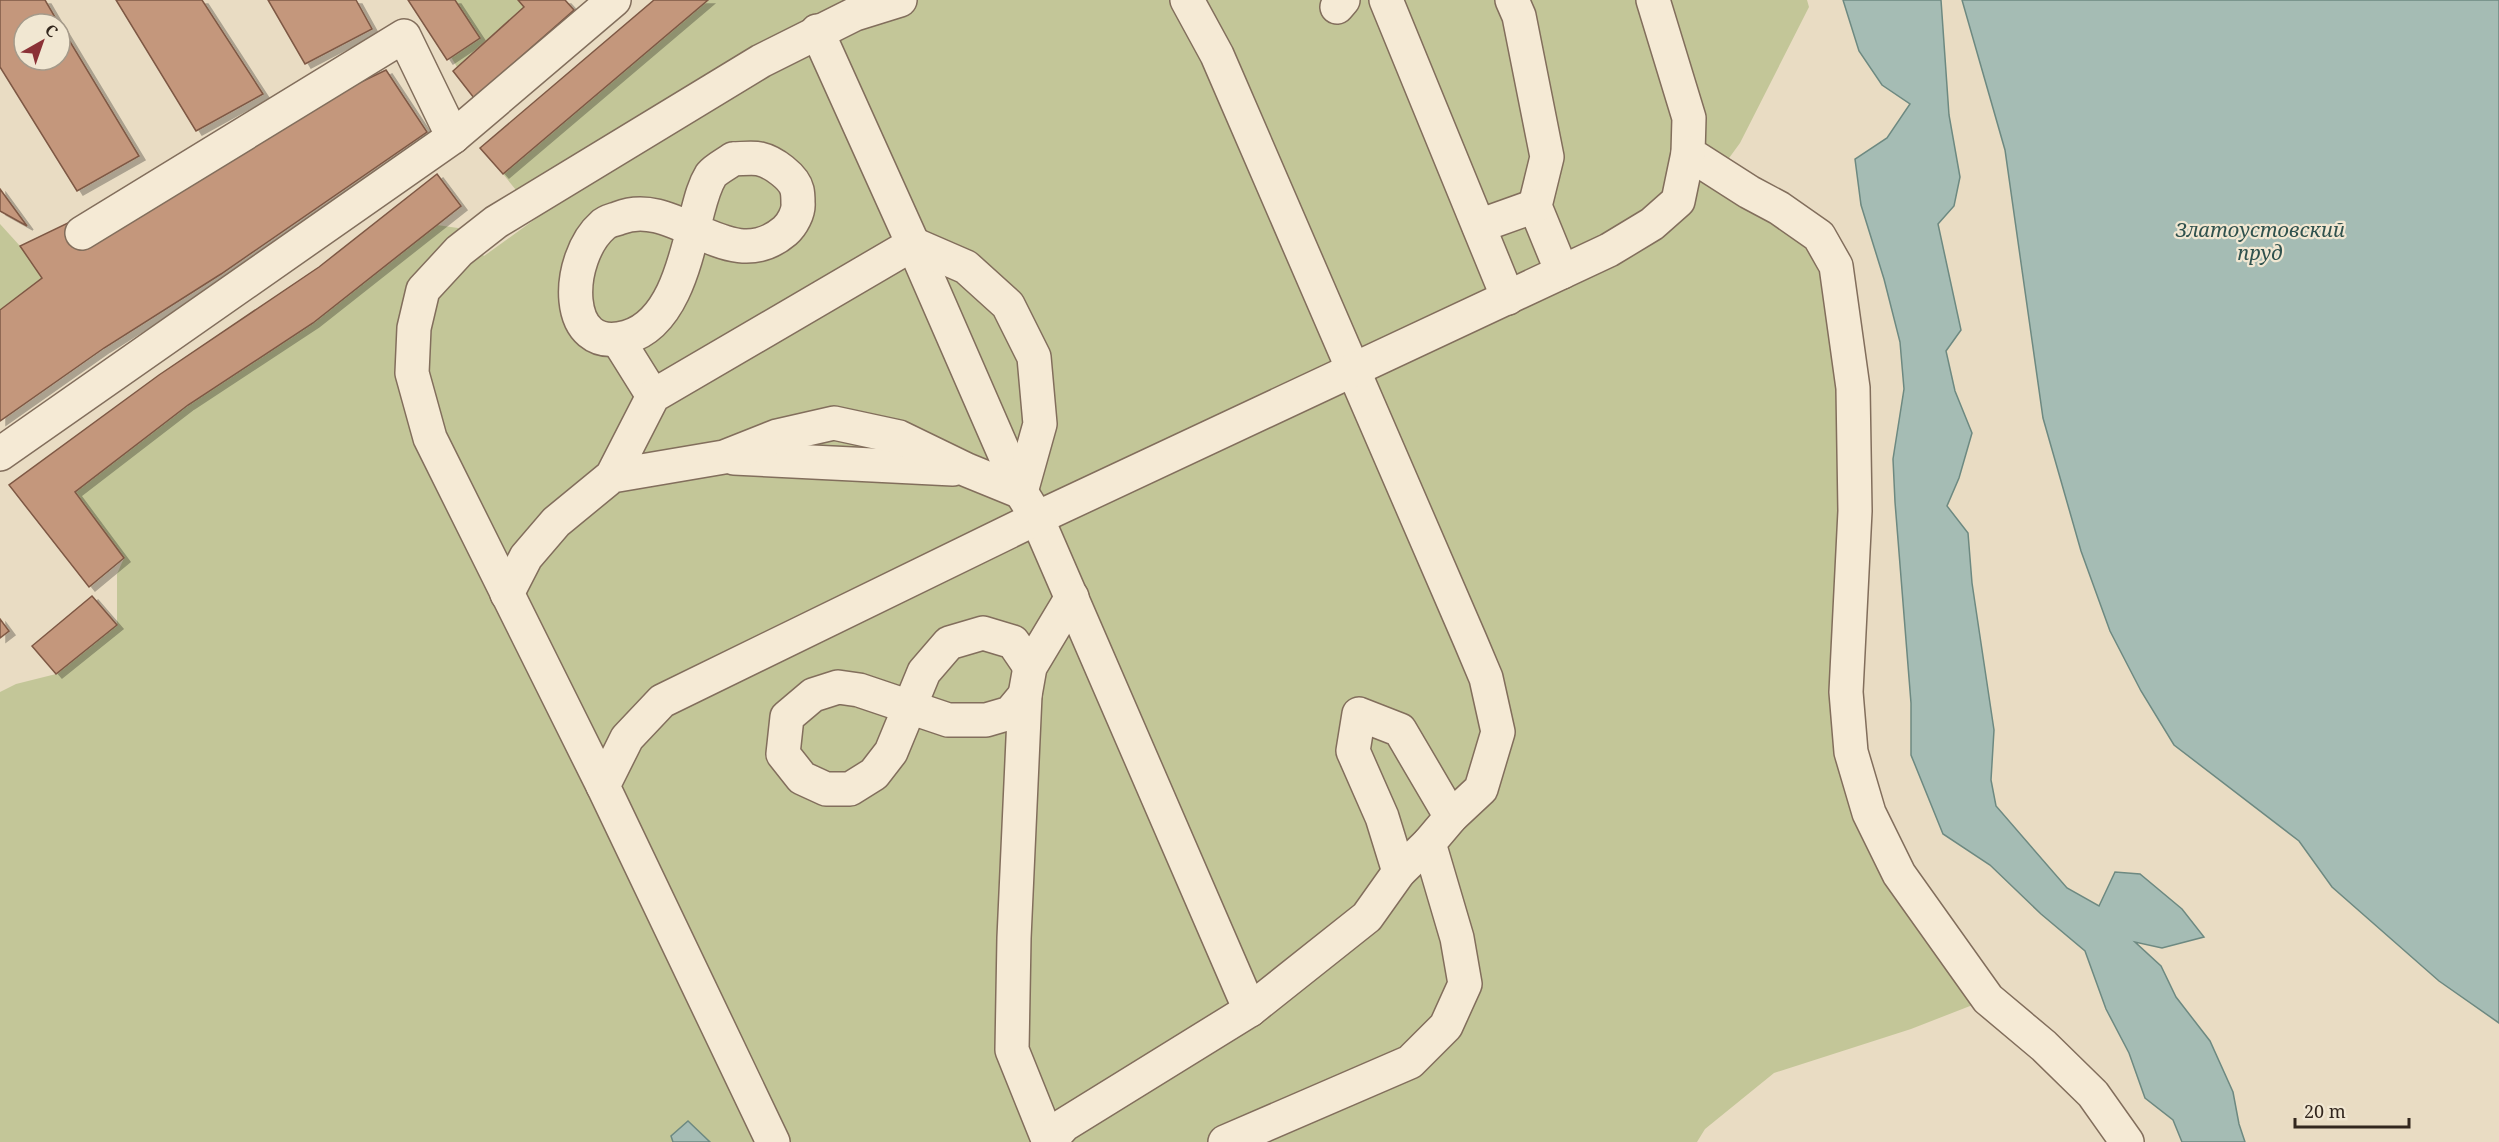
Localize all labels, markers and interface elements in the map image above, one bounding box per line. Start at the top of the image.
north arrow [12,12,72,72]
text: С [41,19,63,42]
water label: Златоустовский пруд [2175,216,2345,266]
scale bar [2295,1091,2409,1129]
text: 20 m [2304,1099,2346,1123]

